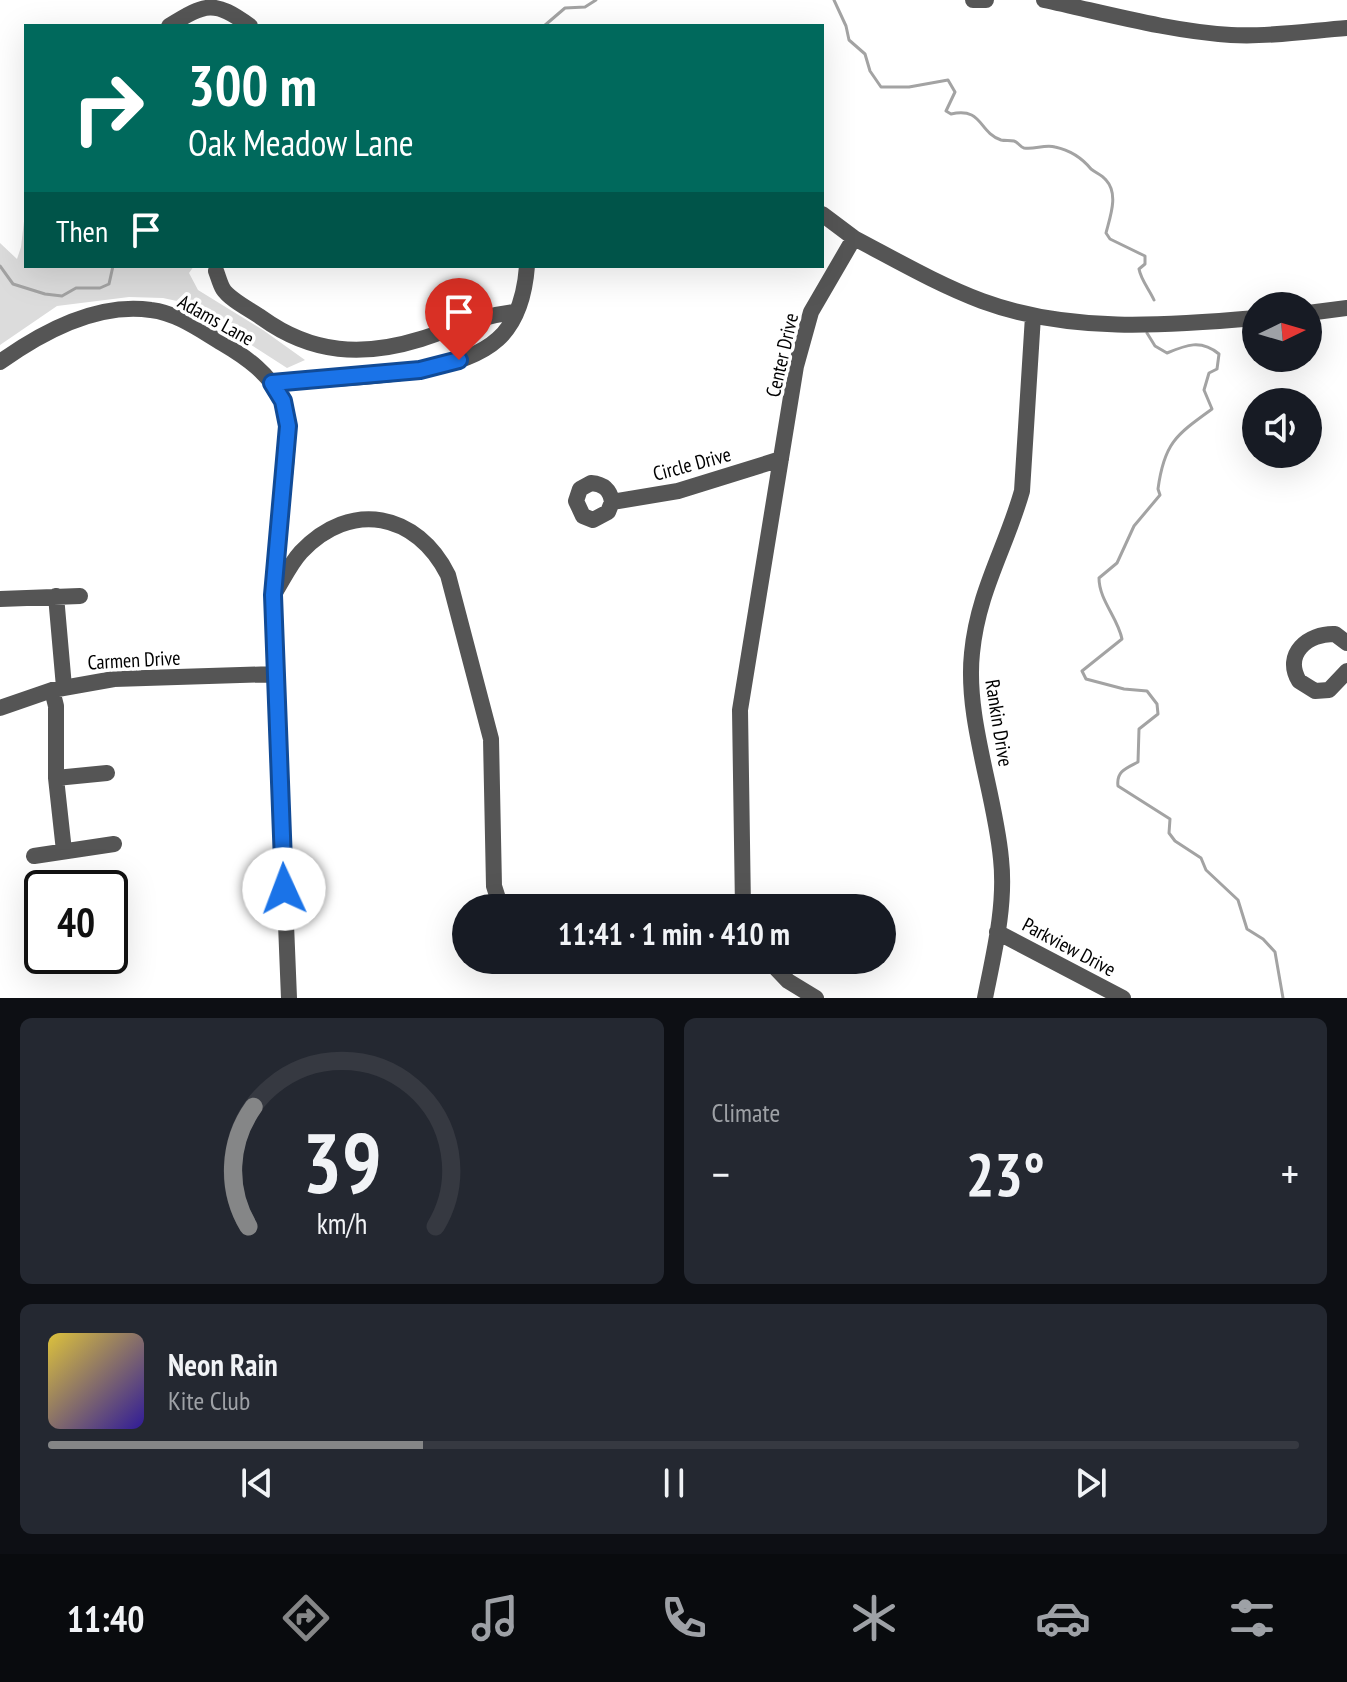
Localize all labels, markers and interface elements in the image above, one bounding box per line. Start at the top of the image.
text: 300 m [188,49,317,121]
icon: right [56,56,160,160]
text: Oak Meadow Lane [188,119,414,166]
icon: arrive [124,208,168,252]
text: Then [56,211,108,250]
pin [425,278,493,360]
street label: Adams Lane [173,288,259,352]
icon: arrive [437,290,481,334]
north arrow [1242,292,1322,372]
map controls [1242,292,1322,468]
street label: Center Drive [760,311,804,399]
button: sound [1242,388,1322,468]
street label: Circle Drive [650,441,734,487]
street label: Carmen Drive [87,645,181,675]
street label: Rankin Drive [979,678,1019,768]
position arrow [242,847,326,931]
speed limit sign: 40 [24,870,128,974]
street label: Parkview Drive [1018,912,1120,982]
text: 11:41 · 1 min · 410 m [558,914,790,953]
text: Climate [712,1096,780,1129]
text: 39 [302,1108,382,1216]
text: 23° [966,1135,1045,1213]
text: − [712,1145,730,1202]
text: + [1281,1145,1299,1202]
text: km/h [316,1205,367,1242]
text: Neon Rain [168,1345,278,1384]
text: Kite Club [168,1384,250,1417]
icon: previous [235,1461,279,1505]
icon: pause [652,1461,696,1505]
icon: next [1069,1461,1113,1505]
icon: directions [278,1590,334,1646]
icon: music [467,1590,523,1646]
icon: phone [656,1590,712,1646]
icon: climate [846,1590,902,1646]
icon: car [1035,1590,1091,1646]
icon: filters [1224,1590,1280,1646]
text: 11:40 [67,1595,145,1642]

